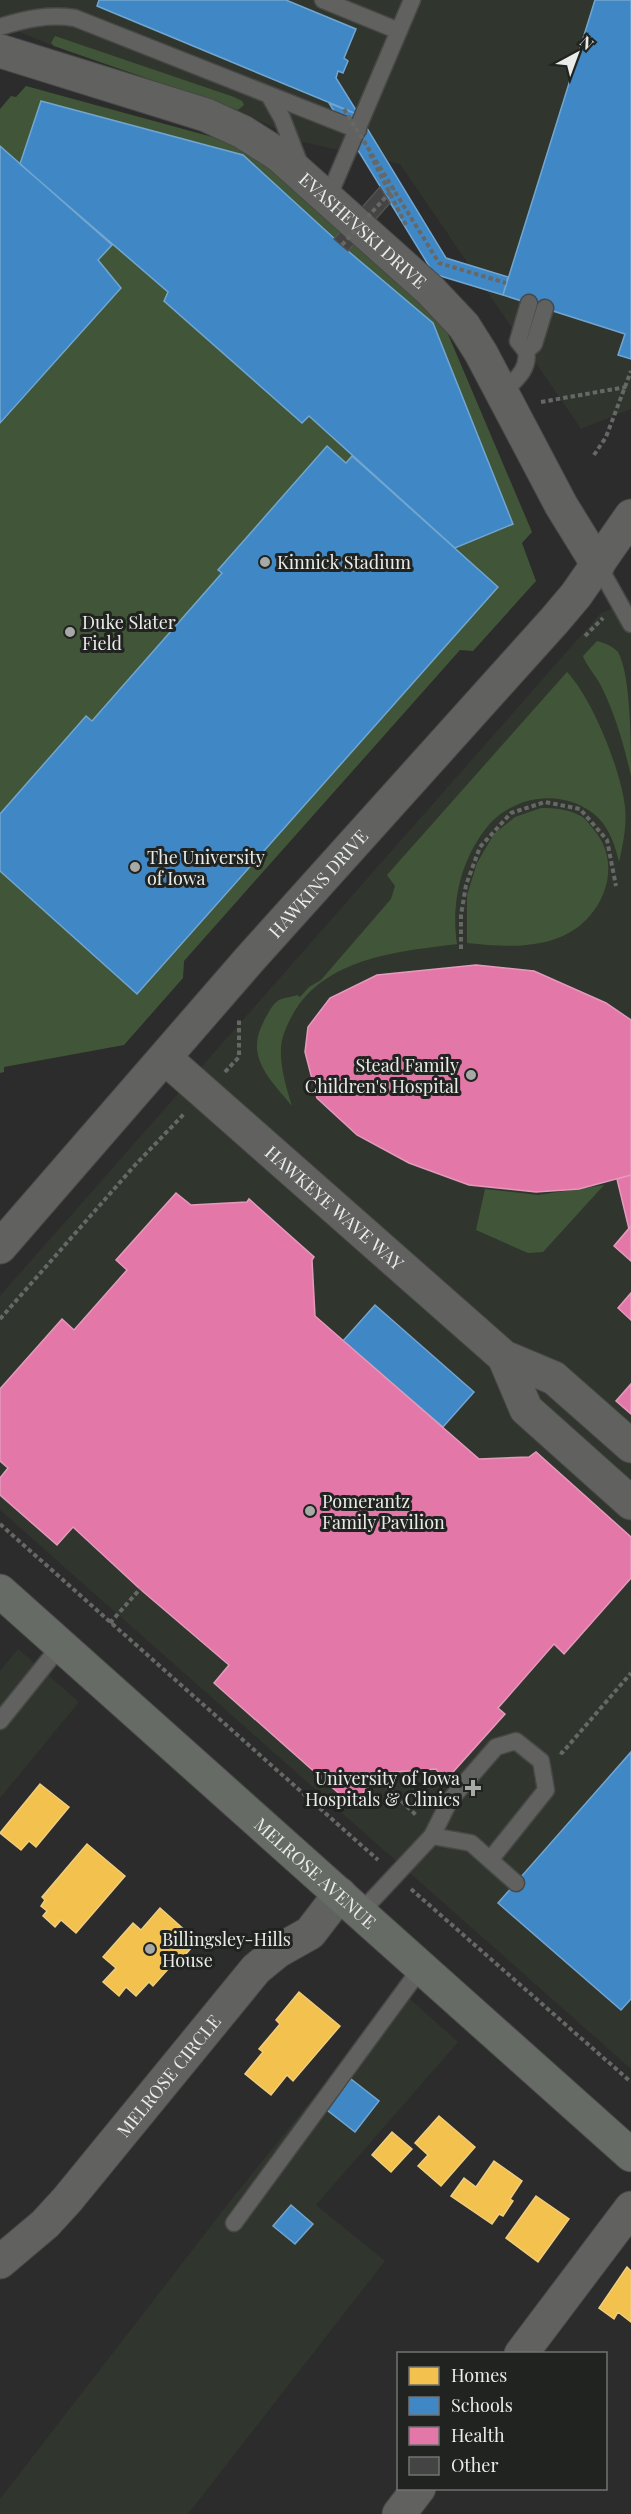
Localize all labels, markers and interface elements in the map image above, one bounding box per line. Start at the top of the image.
north arrow [547,24,607,84]
text: N [576,31,599,54]
street label: EVASHEVSKI DRIVE [294,167,432,294]
place label: Kinnick Stadium [277,550,411,574]
marker: Kinnick Stadium [258,555,272,569]
place label: Duke Slater Field [82,610,176,655]
marker: Duke Slater Field [63,625,77,639]
street label: HAWKINS DRIVE [263,824,373,943]
place label: The University of Iowa [147,845,265,890]
marker: The University of Iowa [128,860,142,874]
place label: Stead Family Children's Hospital [305,1053,459,1098]
marker: Stead Family Children's Hospital [464,1068,478,1082]
street label: HAWKEYE WAVE WAY [260,1140,409,1275]
place label: Pomerantz Family Pavilion [322,1489,445,1534]
marker: Pomerantz Family Pavilion [303,1504,317,1518]
place label: University of Iowa Hospitals & Clinics [305,1766,460,1811]
marker: University of Iowa Hospitals & Clinics [464,1779,482,1797]
street label: MELROSE AVENUE [249,1812,381,1934]
place label: Billingsley-Hills House [162,1927,291,1972]
marker: Billingsley-Hills House [143,1942,157,1956]
street label: MELROSE CIRCLE [111,2009,226,2142]
legend [397,2352,607,2490]
text: Homes [451,2363,507,2387]
text: Schools [451,2393,513,2417]
text: Health [451,2423,505,2447]
text: Other [451,2453,498,2477]

